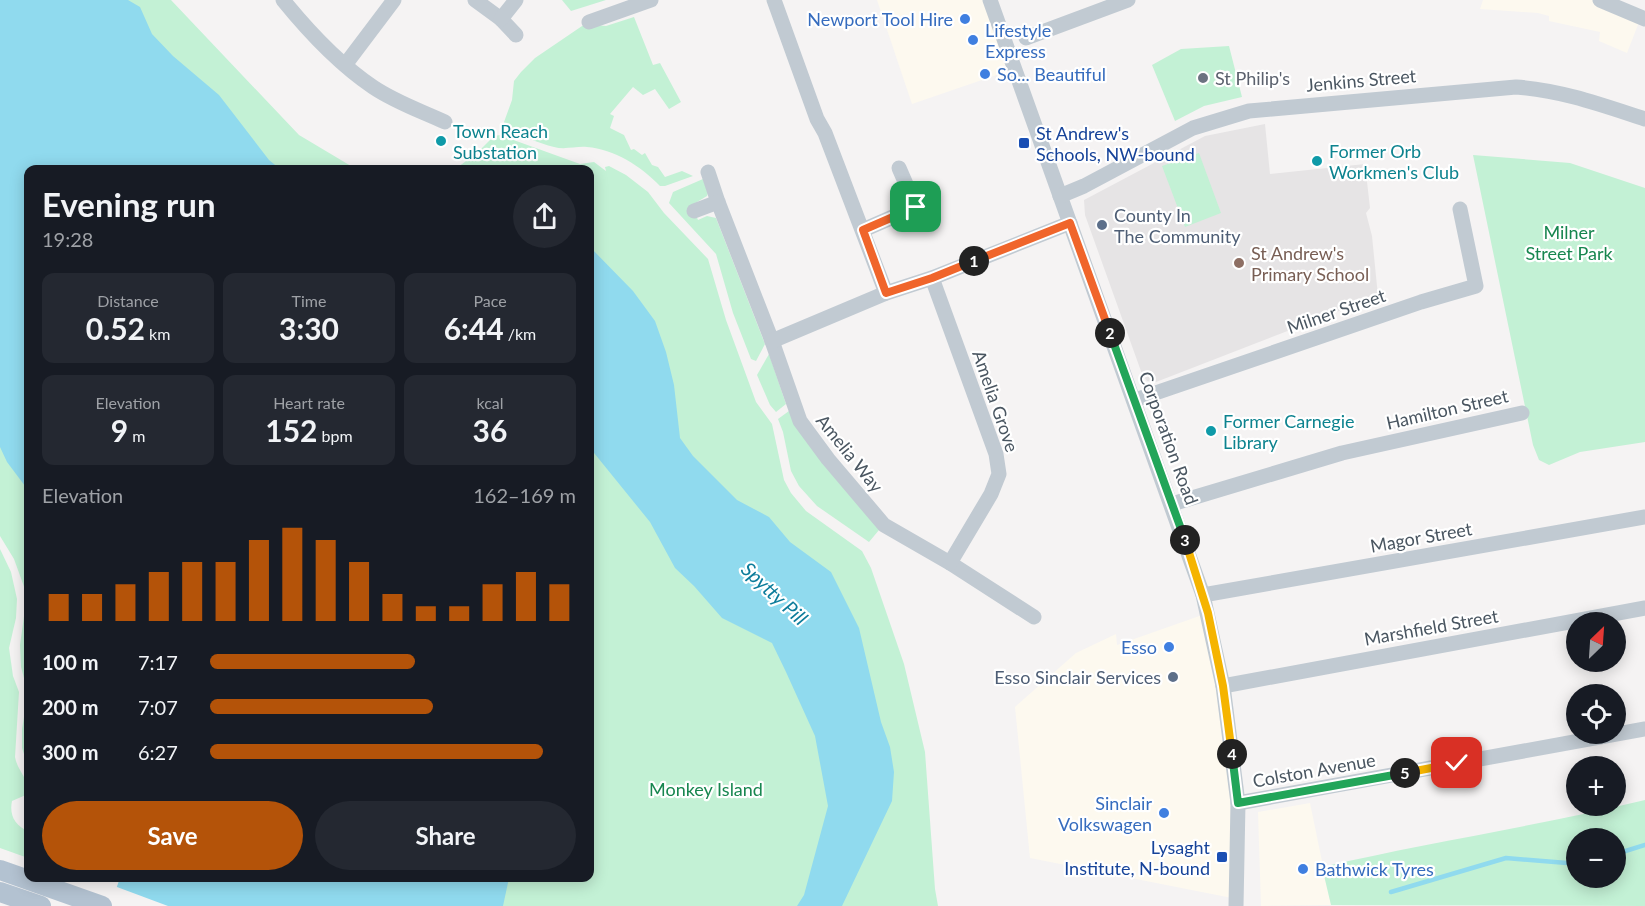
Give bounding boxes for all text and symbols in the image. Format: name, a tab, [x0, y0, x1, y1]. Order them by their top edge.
place label: Newport Tool Hire	[807, 8, 953, 30]
marker: Newport Tool Hire	[958, 12, 972, 26]
place label: Lifestyle Express	[985, 19, 1051, 62]
marker: Lifestyle Express	[966, 33, 980, 47]
place label: So... Beautiful	[997, 63, 1106, 85]
street label: Jenkins Street	[1305, 64, 1417, 96]
marker: So... Beautiful	[978, 67, 992, 81]
place label: St Philip's	[1215, 67, 1290, 89]
marker: St Philip's	[1196, 71, 1210, 85]
place label: Town Reach Substation	[453, 120, 548, 163]
place label: St Andrew's Schools, NW-bound	[1036, 122, 1195, 165]
marker: Town Reach Substation	[434, 134, 448, 148]
marker: St Andrew's Schools, NW-bound	[1017, 136, 1031, 150]
place label: Former Orb Workmen's Club	[1329, 140, 1459, 183]
marker: Former Orb Workmen's Club	[1310, 154, 1324, 168]
pin	[890, 181, 941, 232]
text: Evening run	[42, 184, 216, 224]
button: share	[513, 185, 576, 248]
icon: arrive	[899, 190, 932, 223]
place label: County In The Community	[1114, 204, 1241, 247]
marker: County In The Community	[1095, 218, 1109, 232]
park label: Milner Street Park	[1525, 221, 1613, 264]
text: 19:28	[42, 227, 93, 251]
place label: St Andrew's Primary School	[1251, 242, 1369, 285]
pin: 1	[959, 246, 989, 276]
text: 1	[969, 251, 979, 270]
marker: St Andrew's Primary School	[1232, 256, 1246, 270]
street label: Milner Street	[1284, 284, 1389, 338]
text: Distance	[97, 291, 159, 310]
text: Time	[292, 291, 326, 310]
text: Pace	[473, 291, 507, 310]
text: 0.52	[86, 310, 145, 346]
text: 3:30	[279, 310, 339, 346]
text: 6:44	[444, 310, 504, 346]
pin: 2	[1095, 318, 1125, 348]
text: 2	[1105, 323, 1115, 342]
text: km	[145, 324, 170, 343]
text: /km	[504, 324, 536, 343]
street label: Amelia Grove	[968, 347, 1024, 455]
street label: Corporation Road	[1135, 368, 1203, 508]
street label: Hamilton Street	[1384, 384, 1511, 434]
text: Elevation	[96, 393, 161, 412]
text: Heart rate	[273, 393, 345, 412]
text: kcal	[476, 393, 504, 412]
street label: Amelia Way	[812, 410, 889, 497]
place label: Former Carnegie Library	[1223, 410, 1355, 453]
text: 9	[111, 412, 128, 448]
text: 152	[265, 412, 318, 448]
text: 36	[473, 412, 507, 448]
marker: Former Carnegie Library	[1204, 424, 1218, 438]
text: m	[128, 426, 145, 445]
text: bpm	[318, 426, 353, 445]
text: Elevation	[42, 483, 123, 507]
text: 162–169 m	[473, 483, 576, 507]
street label: Magor Street	[1368, 517, 1474, 557]
pin: 3	[1170, 525, 1200, 555]
text: 3	[1180, 530, 1190, 549]
water label: Spytty Pill	[737, 556, 813, 630]
street label: Marshfield Street	[1362, 604, 1500, 650]
north arrow	[1566, 612, 1626, 672]
map controls	[1566, 612, 1626, 888]
place label: Esso	[1121, 636, 1157, 658]
marker: Esso	[1162, 640, 1176, 654]
text: 100 m	[42, 650, 98, 674]
text: 7:17	[138, 650, 178, 674]
place label: Esso Sinclair Services	[994, 666, 1161, 688]
marker: Esso Sinclair Services	[1166, 670, 1180, 684]
button: locate	[1566, 684, 1626, 744]
text: 200 m	[42, 695, 98, 719]
text: 7:07	[138, 695, 178, 719]
pin	[1431, 737, 1482, 788]
pin: 4	[1217, 739, 1247, 769]
text: 300 m	[42, 740, 98, 764]
text: 6:27	[138, 740, 178, 764]
text: 4	[1227, 744, 1237, 763]
icon: check	[1440, 746, 1473, 779]
street label: Colston Avenue	[1251, 748, 1377, 792]
button: +	[1566, 756, 1626, 816]
pin: 5	[1390, 758, 1420, 788]
text: 5	[1400, 763, 1410, 782]
park label: Monkey Island	[649, 778, 763, 800]
place label: Sinclair Volkswagen	[1058, 792, 1152, 835]
button: Save	[42, 801, 303, 870]
button: Share	[315, 801, 576, 870]
marker: Sinclair Volkswagen	[1157, 806, 1171, 820]
button: −	[1566, 828, 1626, 888]
place label: Lysaght Institute, N-bound	[1064, 836, 1211, 879]
marker: Lysaght Institute, N-bound	[1215, 850, 1229, 864]
place label: Bathwick Tyres	[1315, 858, 1434, 880]
marker: Bathwick Tyres	[1296, 862, 1310, 876]

